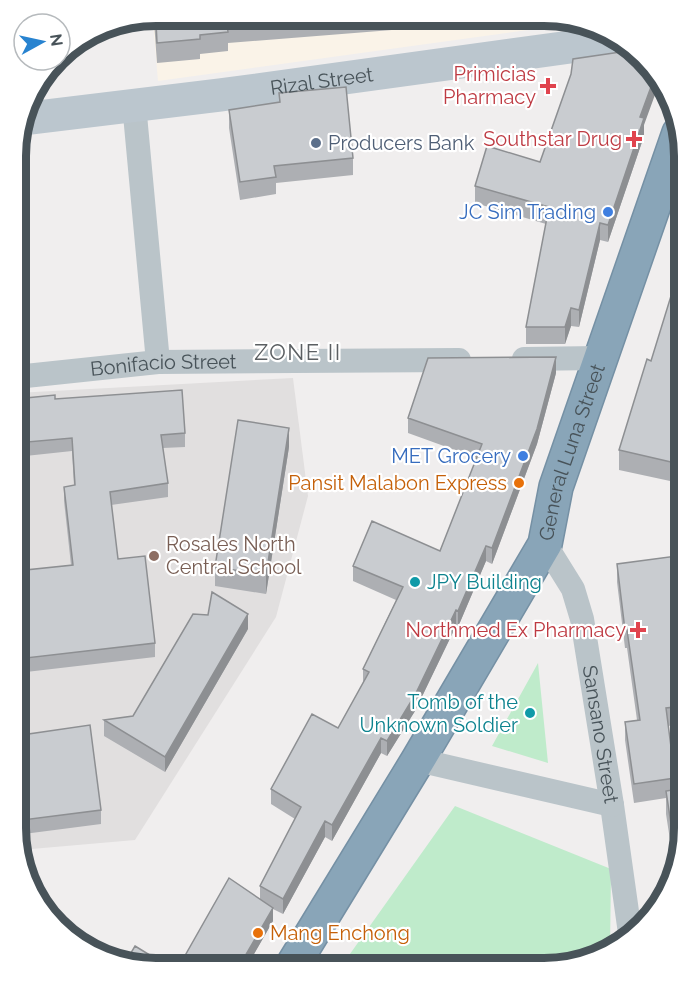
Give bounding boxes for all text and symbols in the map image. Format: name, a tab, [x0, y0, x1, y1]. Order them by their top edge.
north arrow	[12, 12, 72, 72]
text: N	[46, 33, 67, 47]
street label: Rizal Street	[269, 62, 375, 100]
place label: Primicias Pharmacy	[443, 62, 536, 109]
marker: Primicias Pharmacy	[541, 79, 555, 93]
place label: Southstar Drug	[483, 127, 622, 151]
place label: Producers Bank	[328, 131, 475, 155]
marker: Southstar Drug	[627, 132, 641, 146]
marker: Producers Bank	[309, 136, 323, 150]
place label: JC Sim Trading	[459, 200, 596, 224]
marker: JC Sim Trading	[601, 205, 615, 219]
district label: ZONE II	[254, 339, 342, 365]
street label: Bonifacio Street	[89, 349, 237, 381]
street label: General Luna Street	[534, 360, 610, 543]
place label: MET Grocery	[391, 444, 511, 468]
marker: MET Grocery	[516, 449, 530, 463]
place label: Pansit Malabon Express	[288, 471, 507, 495]
marker: Pansit Malabon Express	[512, 476, 526, 490]
place label: Rosales North Central School	[166, 532, 302, 579]
marker: Rosales North Central School	[147, 549, 161, 563]
place label: JPY Building	[427, 570, 542, 594]
marker: JPY Building	[408, 575, 422, 589]
place label: Northmed Ex Pharmacy	[405, 618, 626, 642]
marker: Northmed Ex Pharmacy	[631, 623, 645, 637]
street label: Sansano Street	[578, 663, 624, 805]
place label: Tomb of the Unknown Soldier	[359, 690, 518, 737]
marker: Tomb of the Unknown Soldier	[523, 706, 537, 720]
place label: Mang Enchong	[270, 921, 410, 945]
marker: Mang Enchong	[251, 926, 265, 940]

